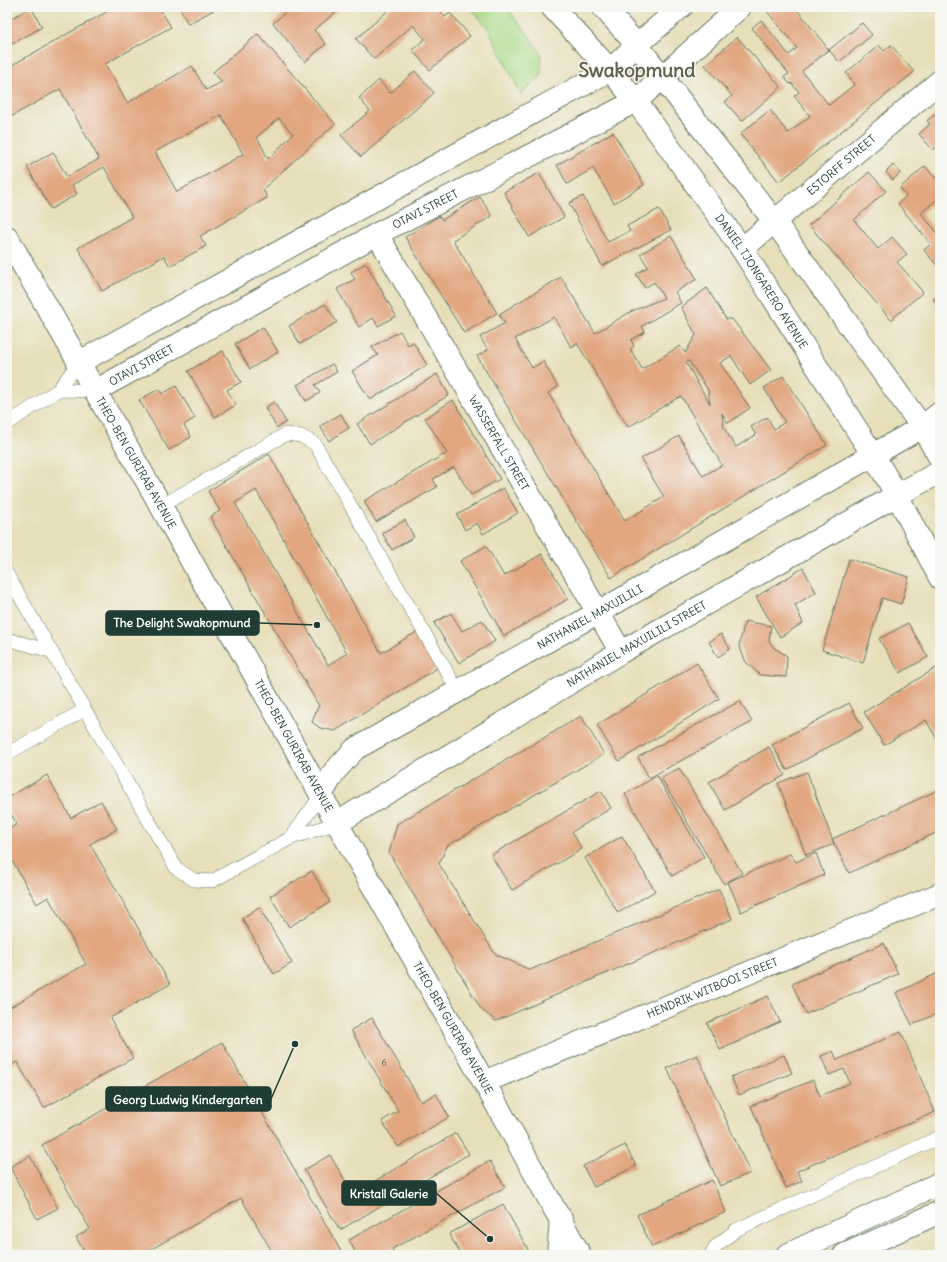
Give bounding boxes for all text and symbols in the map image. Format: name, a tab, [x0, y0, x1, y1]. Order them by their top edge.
district label: Swakopmund	[578, 58, 696, 82]
street label: ESTORFF STREET	[804, 132, 879, 198]
street label: OTAVI STREET	[390, 186, 461, 232]
street label: DANIEL TJONGARERO AVENUE	[712, 211, 811, 351]
street label: OTAVI STREET	[106, 341, 176, 389]
street label: WASSERFALL STREET	[466, 393, 532, 493]
street label: THEO-BEN GURIRAB AVENUE	[93, 394, 179, 531]
street label: NATHANIEL MAXUILILI	[535, 581, 645, 652]
street label: NATHANIEL MAXUILILI STREET	[564, 598, 709, 690]
callout: The Delight Swakopmund	[106, 611, 259, 635]
text: The Delight Swakopmund	[113, 615, 251, 631]
street label: THEO-BEN GURIRAB AVENUE	[251, 677, 336, 815]
street label: HENDRIK WITBOOI STREET	[645, 954, 780, 1021]
street label: THEO-BEN GURIRAB AVENUE	[410, 959, 496, 1096]
house number: 6	[381, 1057, 387, 1068]
callout: Georg Ludwig Kindergarten	[106, 1087, 271, 1111]
text: Georg Ludwig Kindergarten	[113, 1092, 263, 1108]
callout: Kristall Galerie	[342, 1181, 436, 1205]
text: Kristall Galerie	[350, 1186, 429, 1201]

